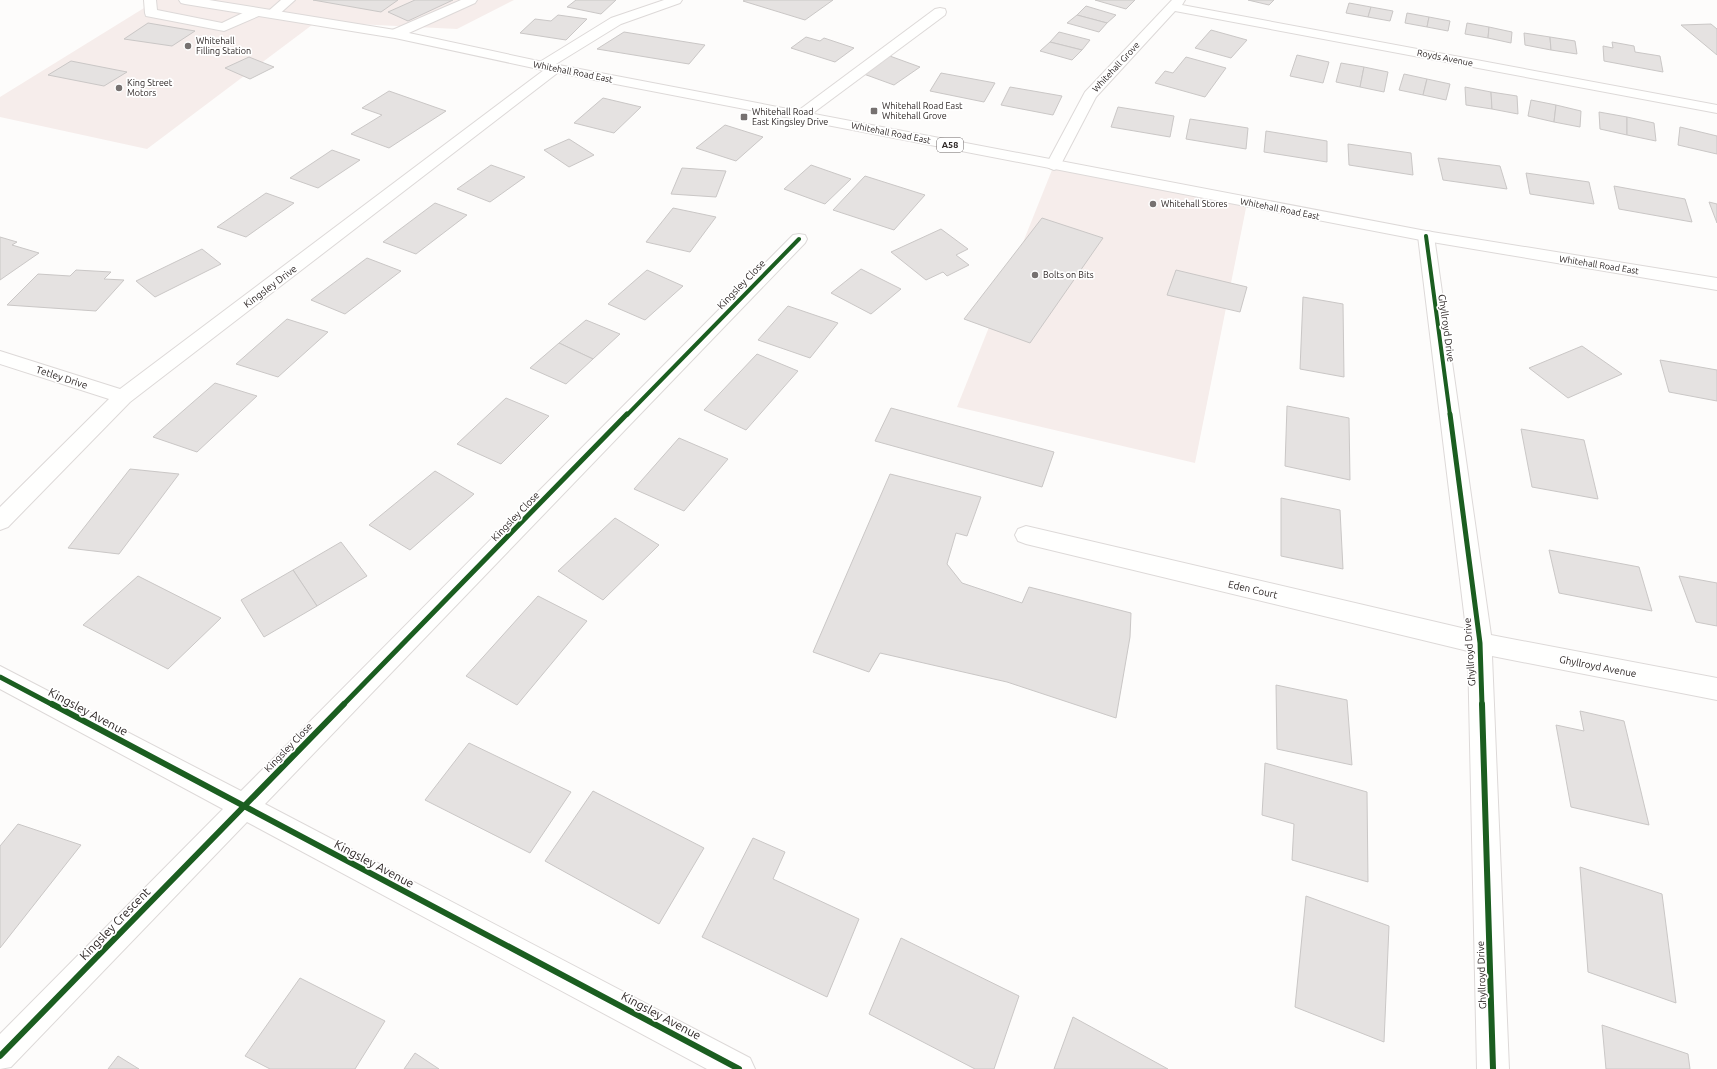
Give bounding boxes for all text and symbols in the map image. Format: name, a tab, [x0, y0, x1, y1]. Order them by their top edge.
place label: Whitehall Filling Station	[196, 36, 251, 56]
street label: Whitehall Grove	[1090, 40, 1142, 94]
marker: Whitehall Filling Station	[183, 41, 193, 51]
street label: Royds Avenue	[1416, 48, 1474, 68]
street label: Whitehall Road East	[532, 59, 614, 85]
place label: King Street Motors	[127, 78, 173, 98]
marker: King Street Motors	[114, 83, 124, 93]
place label: Whitehall Road East Whitehall Grove	[882, 101, 963, 121]
marker: Whitehall Road East Whitehall Grove	[869, 106, 879, 116]
place label: Whitehall Road East Kingsley Drive	[752, 107, 828, 127]
marker: Whitehall Road East Kingsley Drive	[739, 112, 749, 122]
street label: Whitehall Road East	[850, 120, 932, 146]
road number: A58	[937, 138, 963, 152]
street label: Whitehall Road East	[1239, 196, 1321, 222]
marker: Whitehall Stores	[1148, 199, 1158, 209]
place label: Whitehall Stores	[1161, 199, 1228, 209]
street label: Whitehall Road East	[1558, 254, 1640, 276]
street label: Kingsley Close	[715, 257, 768, 311]
street label: Kingsley Drive	[242, 263, 299, 310]
marker: Bolts on Bits	[1030, 270, 1040, 280]
place label: Bolts on Bits	[1043, 270, 1094, 280]
street label: Ghyllroyd Drive	[1436, 293, 1457, 363]
street label: Tetley Drive	[35, 364, 89, 391]
street label: Kingsley Close	[489, 489, 542, 543]
street label: Eden Court	[1227, 578, 1279, 601]
street label: Ghyllroyd Drive	[1462, 617, 1477, 687]
street label: Ghyllroyd Avenue	[1558, 654, 1638, 679]
street label: Kingsley Avenue	[46, 685, 130, 738]
street label: Kingsley Close	[262, 720, 315, 774]
street label: Kingsley Avenue	[332, 837, 416, 890]
street label: Kingsley Crescent	[77, 885, 153, 962]
street label: Ghyllroyd Drive	[1475, 941, 1488, 1009]
street label: Kingsley Avenue	[619, 989, 703, 1042]

